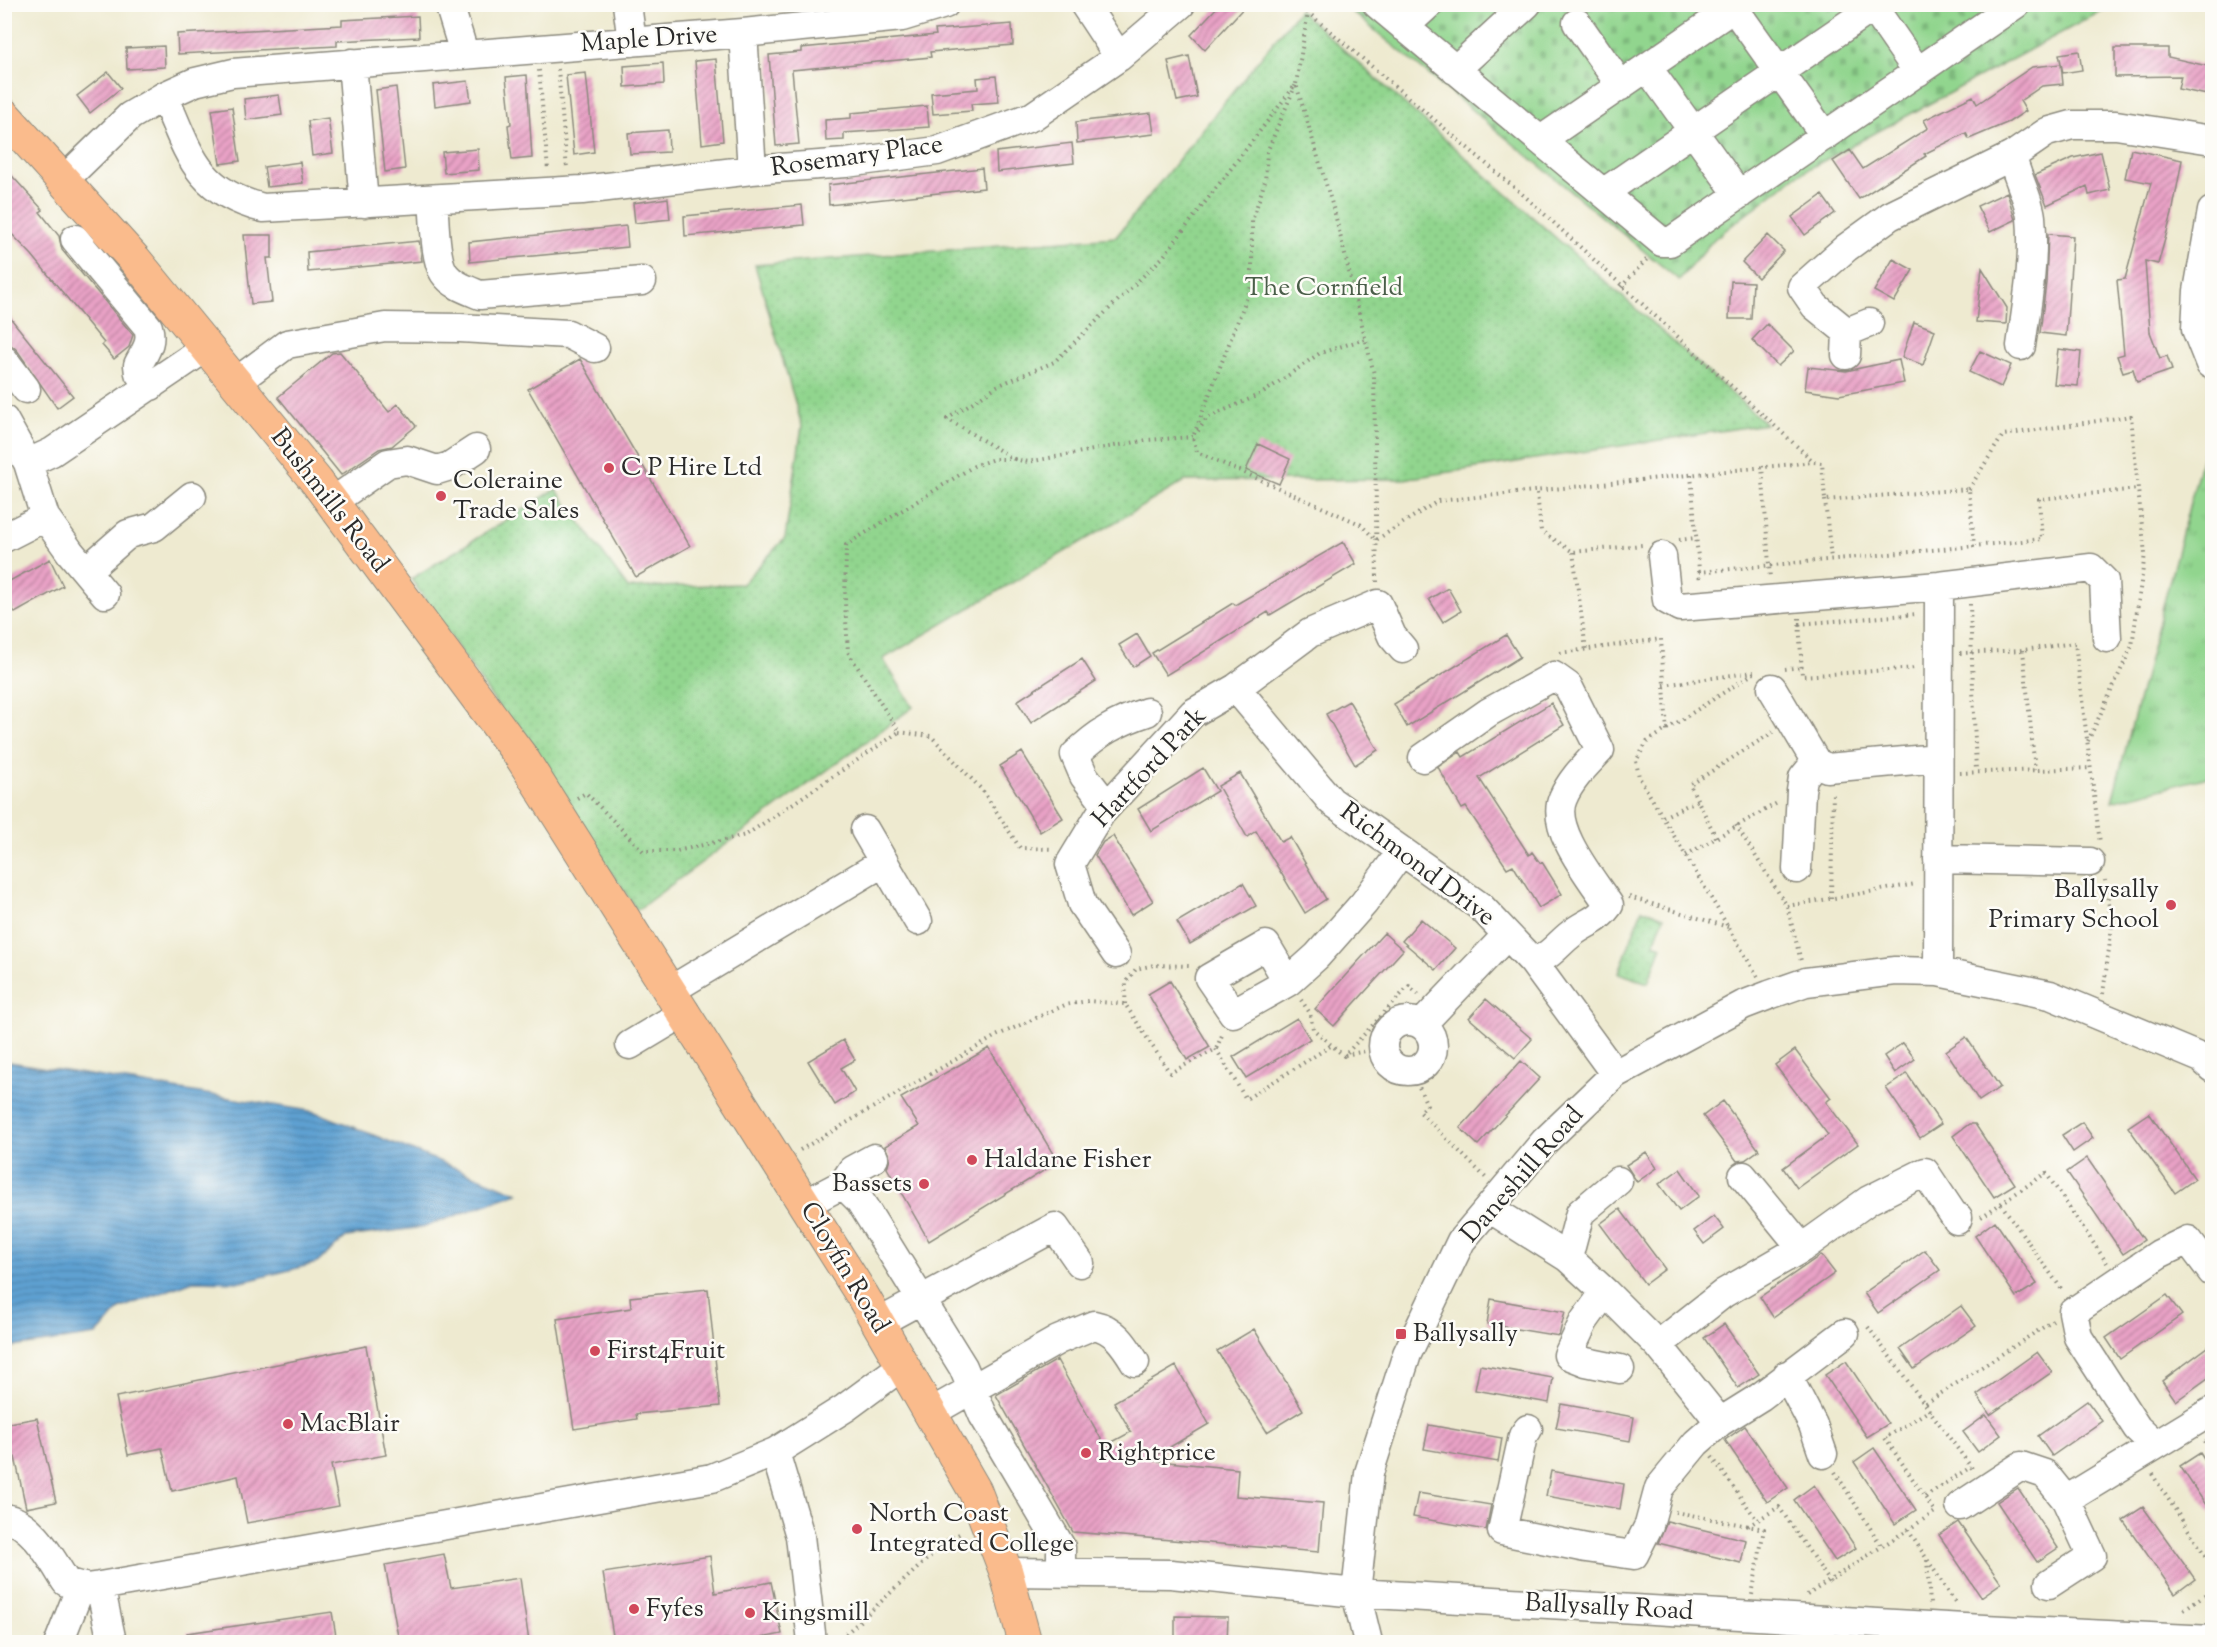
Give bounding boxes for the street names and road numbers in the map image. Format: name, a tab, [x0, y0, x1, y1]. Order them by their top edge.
street label: Maple Drive	[579, 17, 719, 63]
street label: Rosemary Place	[769, 127, 945, 187]
street label: Bushmills Road	[261, 421, 397, 581]
street label: Hartford Park	[1084, 699, 1216, 837]
street label: Richmond Drive	[1332, 794, 1502, 936]
street label: Daneshill Road	[1453, 1098, 1593, 1252]
street label: Cloyfin Road	[790, 1195, 898, 1341]
street label: Ballysally Road	[1524, 1585, 1695, 1631]

